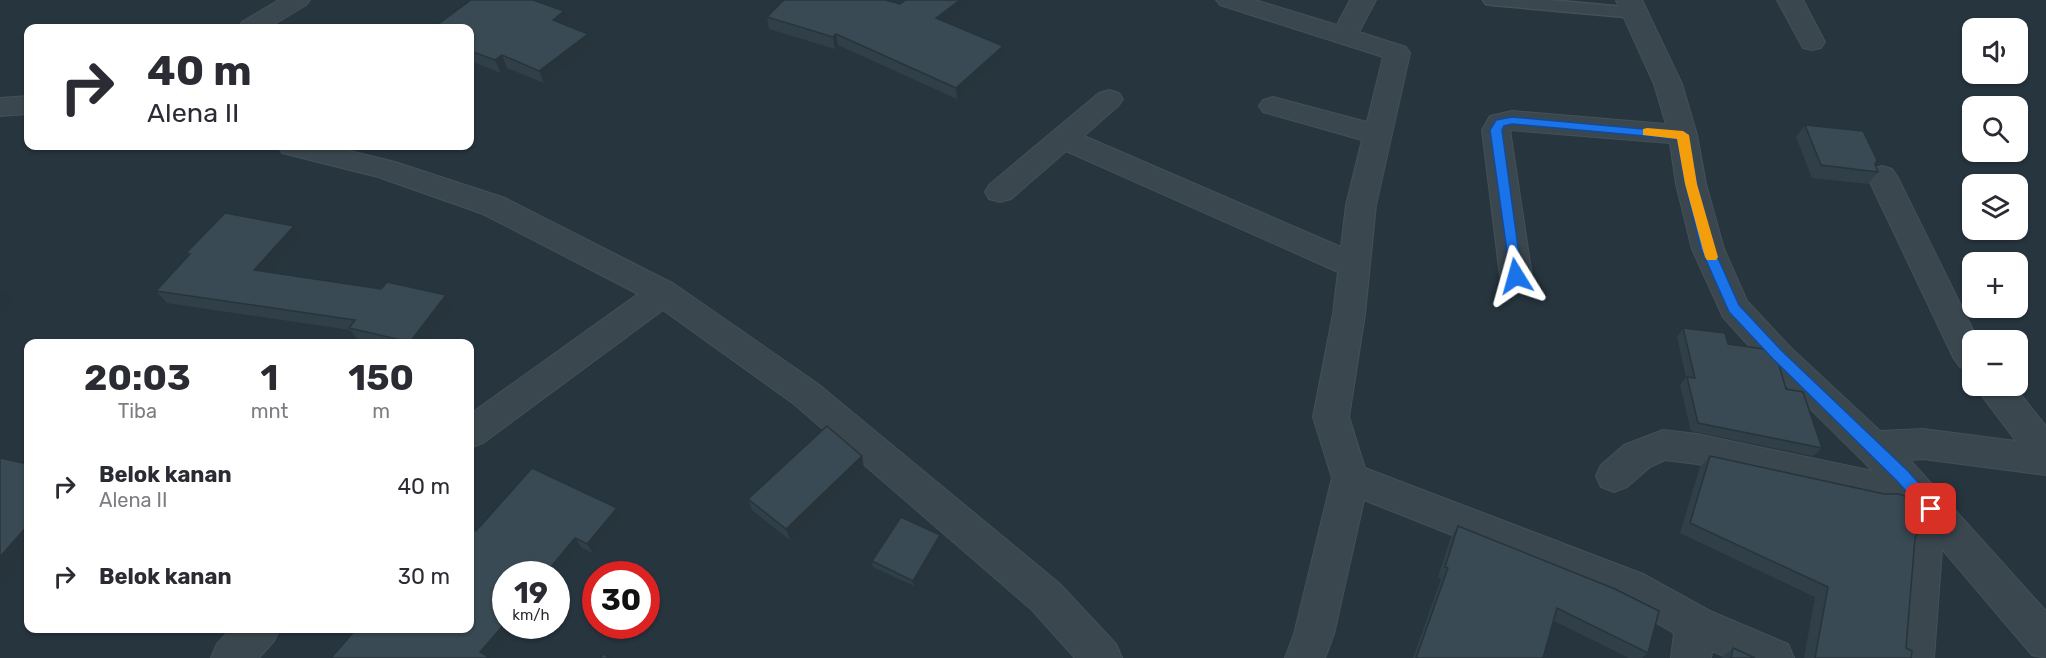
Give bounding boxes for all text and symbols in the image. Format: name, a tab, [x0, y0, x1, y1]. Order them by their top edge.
map controls	[1962, 18, 2028, 396]
button: sound	[1962, 18, 2028, 84]
text: 40 m	[147, 46, 252, 96]
icon: right	[48, 48, 126, 126]
button: search	[1962, 96, 2028, 162]
text: Alena II	[147, 97, 239, 129]
button: layers	[1962, 174, 2028, 240]
position arrow	[1484, 244, 1548, 308]
button: +	[1962, 252, 2028, 318]
button: −	[1962, 330, 2028, 396]
text: 20:03	[84, 356, 191, 399]
text: 1	[261, 356, 278, 399]
text: 150	[348, 356, 414, 399]
text: Tiba	[118, 399, 157, 423]
text: mnt	[251, 399, 288, 423]
text: m	[372, 399, 390, 423]
text: Belok kanan	[99, 461, 232, 488]
icon: right	[48, 470, 81, 503]
text: 40 m	[397, 473, 450, 500]
pin	[1905, 483, 1956, 534]
text: Alena II	[99, 488, 167, 512]
icon: arrive	[1914, 492, 1947, 525]
icon: right	[48, 560, 81, 593]
speed limit sign: 30	[582, 561, 660, 639]
text: Belok kanan	[99, 563, 232, 590]
text: 30 m	[398, 563, 450, 590]
text: 19	[514, 575, 548, 611]
text: km/h	[512, 606, 550, 624]

